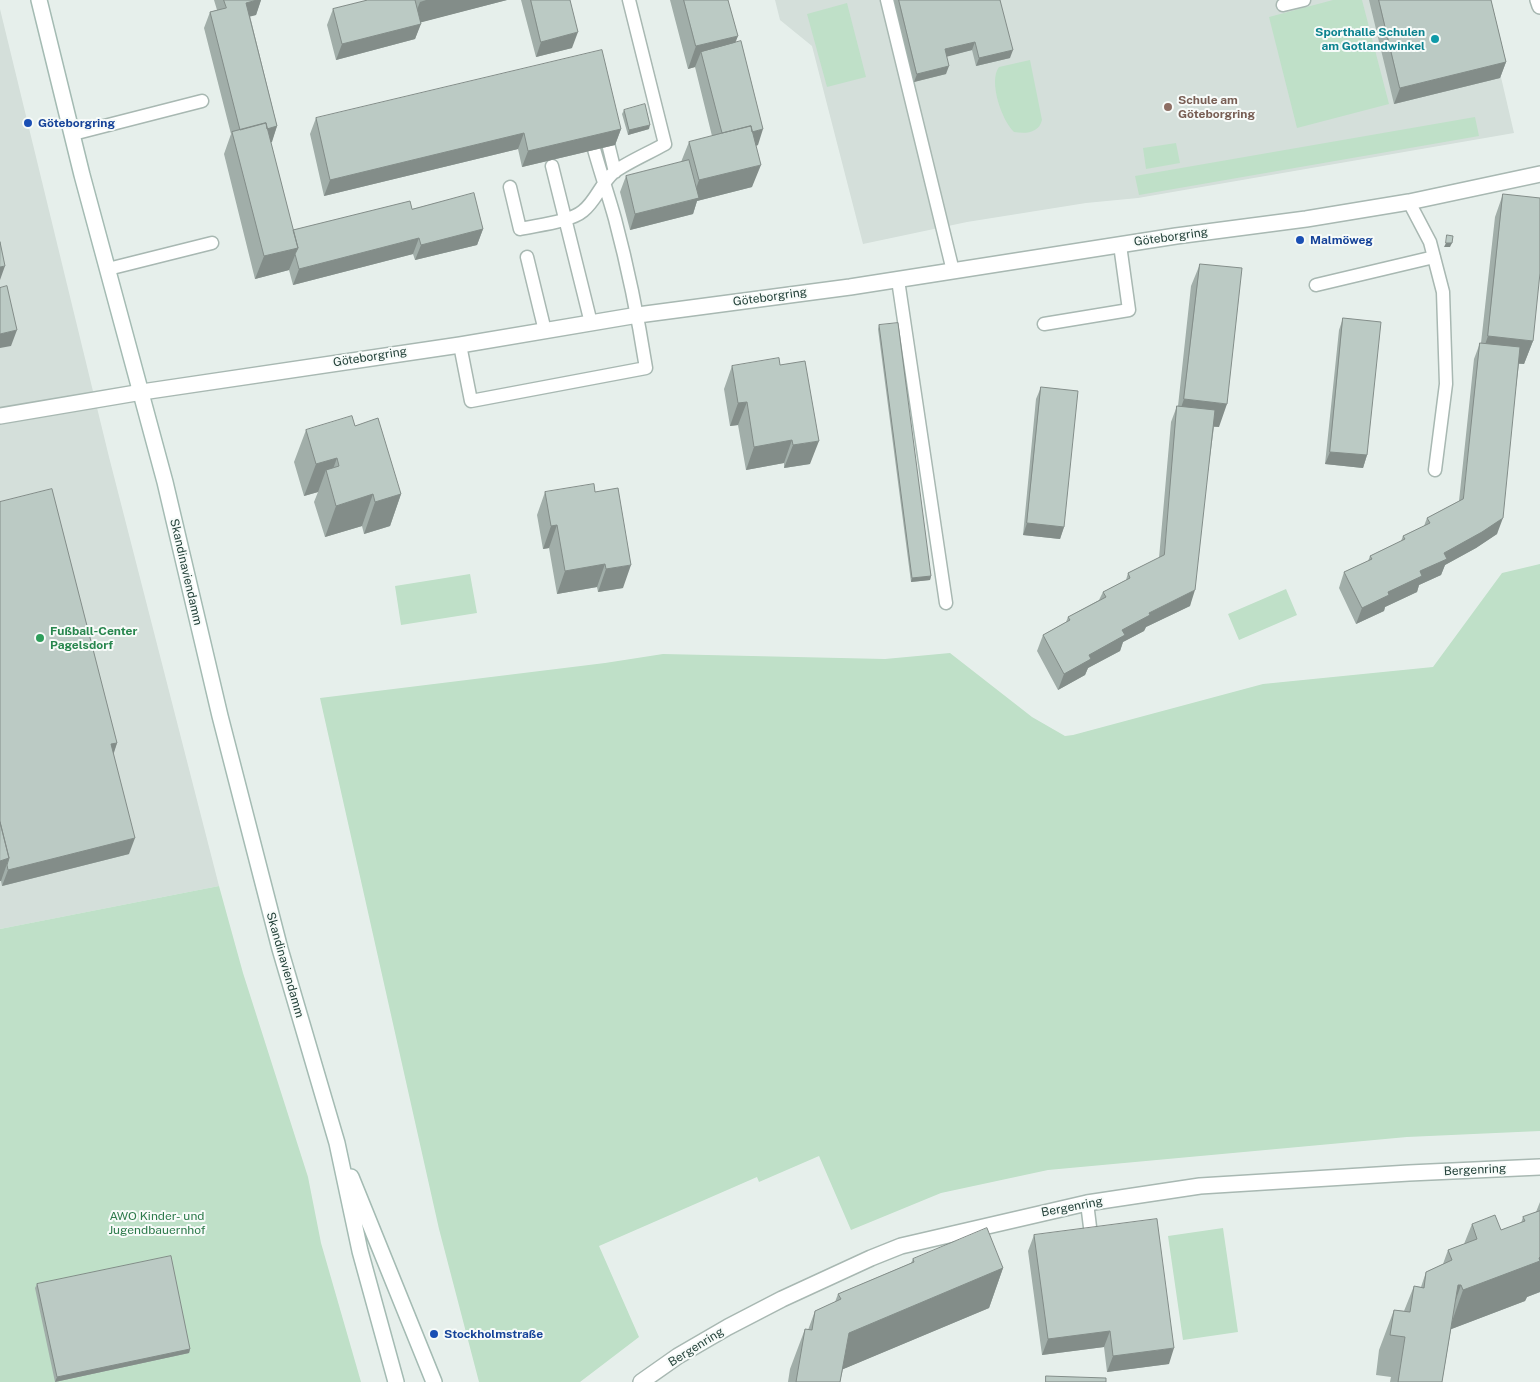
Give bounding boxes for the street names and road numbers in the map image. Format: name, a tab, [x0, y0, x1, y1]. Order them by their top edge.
street label: Göteborgring	[1133, 225, 1209, 249]
street label: Göteborgring	[732, 285, 808, 309]
street label: Göteborgring	[332, 344, 408, 370]
street label: Skandinaviendamm	[167, 517, 205, 627]
street label: Skandinaviendamm	[263, 911, 307, 1019]
street label: Bergenring	[1443, 1161, 1507, 1179]
street label: Bergenring	[1040, 1194, 1104, 1220]
street label: Bergenring	[666, 1324, 726, 1370]

